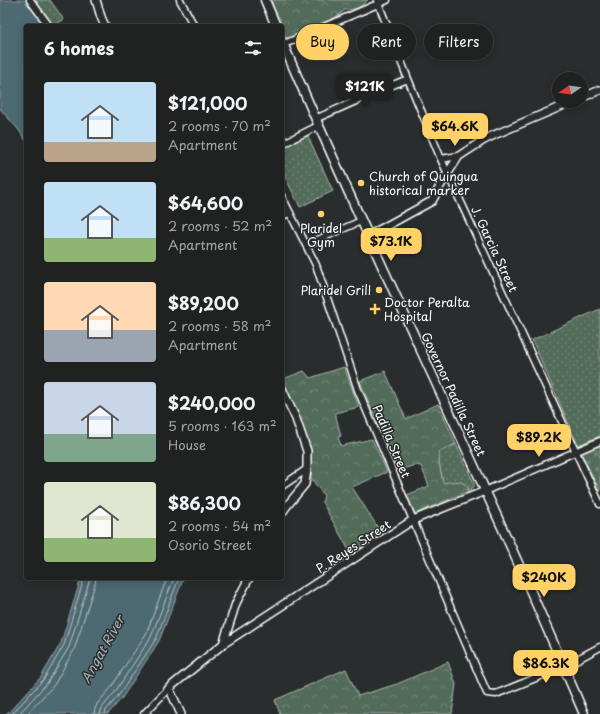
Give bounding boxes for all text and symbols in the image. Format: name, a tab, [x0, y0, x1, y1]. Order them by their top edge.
chip: Buy	[296, 24, 349, 60]
chip: Rent	[357, 24, 416, 60]
chip: Filters	[424, 24, 493, 60]
text: 6 homes	[44, 35, 114, 61]
icon: filters	[242, 37, 264, 59]
north arrow	[552, 72, 588, 108]
map controls	[552, 72, 588, 108]
pin: $121K	[337, 73, 393, 107]
text: $121K	[345, 76, 385, 95]
text: $121,000	[168, 90, 247, 116]
icon: home	[76, 98, 124, 146]
pin: $64.6K	[422, 113, 488, 147]
text: 2 rooms · 70 m²	[168, 116, 271, 135]
text: $64.6K	[431, 116, 479, 135]
text: Apartment	[168, 135, 237, 154]
place label: Church of Quingua historical marker	[369, 167, 478, 199]
marker: Church of Quingua historical marker	[356, 178, 366, 188]
text: $64,600	[168, 190, 243, 216]
icon: home	[76, 198, 124, 246]
street label: J. Garcia Street	[467, 203, 523, 295]
marker: Plaridel Gym	[316, 209, 326, 219]
text: 2 rooms · 52 m²	[168, 216, 272, 235]
place label: Plaridel Gym	[300, 219, 342, 251]
pin: $73.1K	[358, 228, 424, 262]
text: $73.1K	[370, 231, 412, 250]
text: Apartment	[168, 235, 237, 254]
place label: Plaridel Grill	[301, 281, 371, 299]
marker: Plaridel Grill	[374, 285, 384, 295]
text: $89,200	[168, 290, 239, 316]
place label: Doctor Peralta Hospital	[384, 293, 470, 325]
icon: home	[76, 298, 124, 346]
marker: Doctor Peralta Hospital	[369, 303, 381, 315]
text: 2 rooms · 58 m²	[168, 316, 271, 335]
street label: Governor Padilla Street	[417, 329, 491, 459]
text: Apartment	[168, 335, 237, 354]
text: $240,000	[168, 390, 255, 416]
icon: home	[76, 398, 124, 446]
street label: Padilla Street	[369, 402, 415, 480]
text: 5 rooms · 163 m²	[168, 416, 277, 435]
pin: $89.2K	[506, 424, 572, 458]
text: $89.2K	[516, 427, 562, 446]
text: House	[168, 435, 206, 454]
text: $86,300	[168, 490, 241, 516]
icon: home	[76, 498, 124, 546]
street label: P. Reyes Street	[312, 515, 394, 577]
text: 2 rooms · 54 m²	[168, 516, 271, 535]
text: Osorio Street	[168, 535, 252, 554]
pin: $240K	[516, 564, 572, 598]
text: $240K	[521, 567, 567, 586]
water label: Angat River	[76, 610, 129, 686]
pin: $86.3K	[513, 650, 579, 684]
text: $86.3K	[522, 653, 570, 672]

